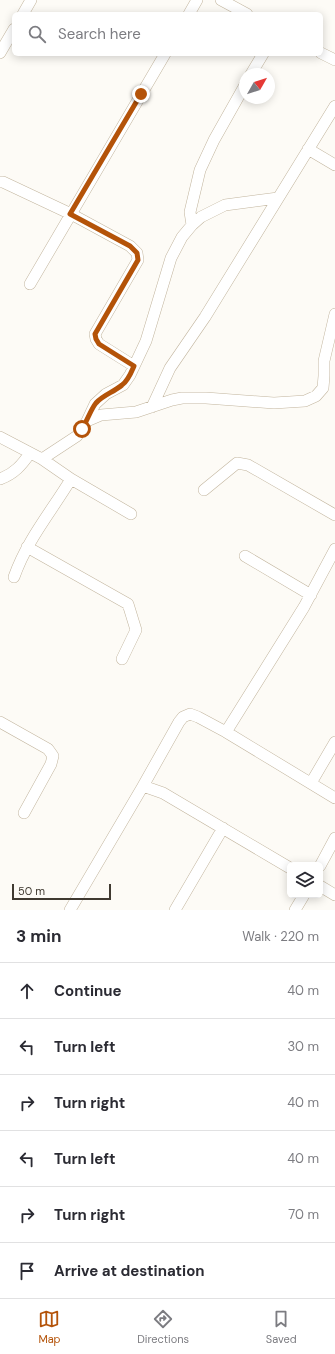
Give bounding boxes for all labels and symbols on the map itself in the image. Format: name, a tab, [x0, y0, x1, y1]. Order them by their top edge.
north arrow	[239, 68, 275, 104]
route end	[132, 85, 150, 103]
route start	[73, 420, 91, 438]
scale bar	[12, 882, 111, 901]

